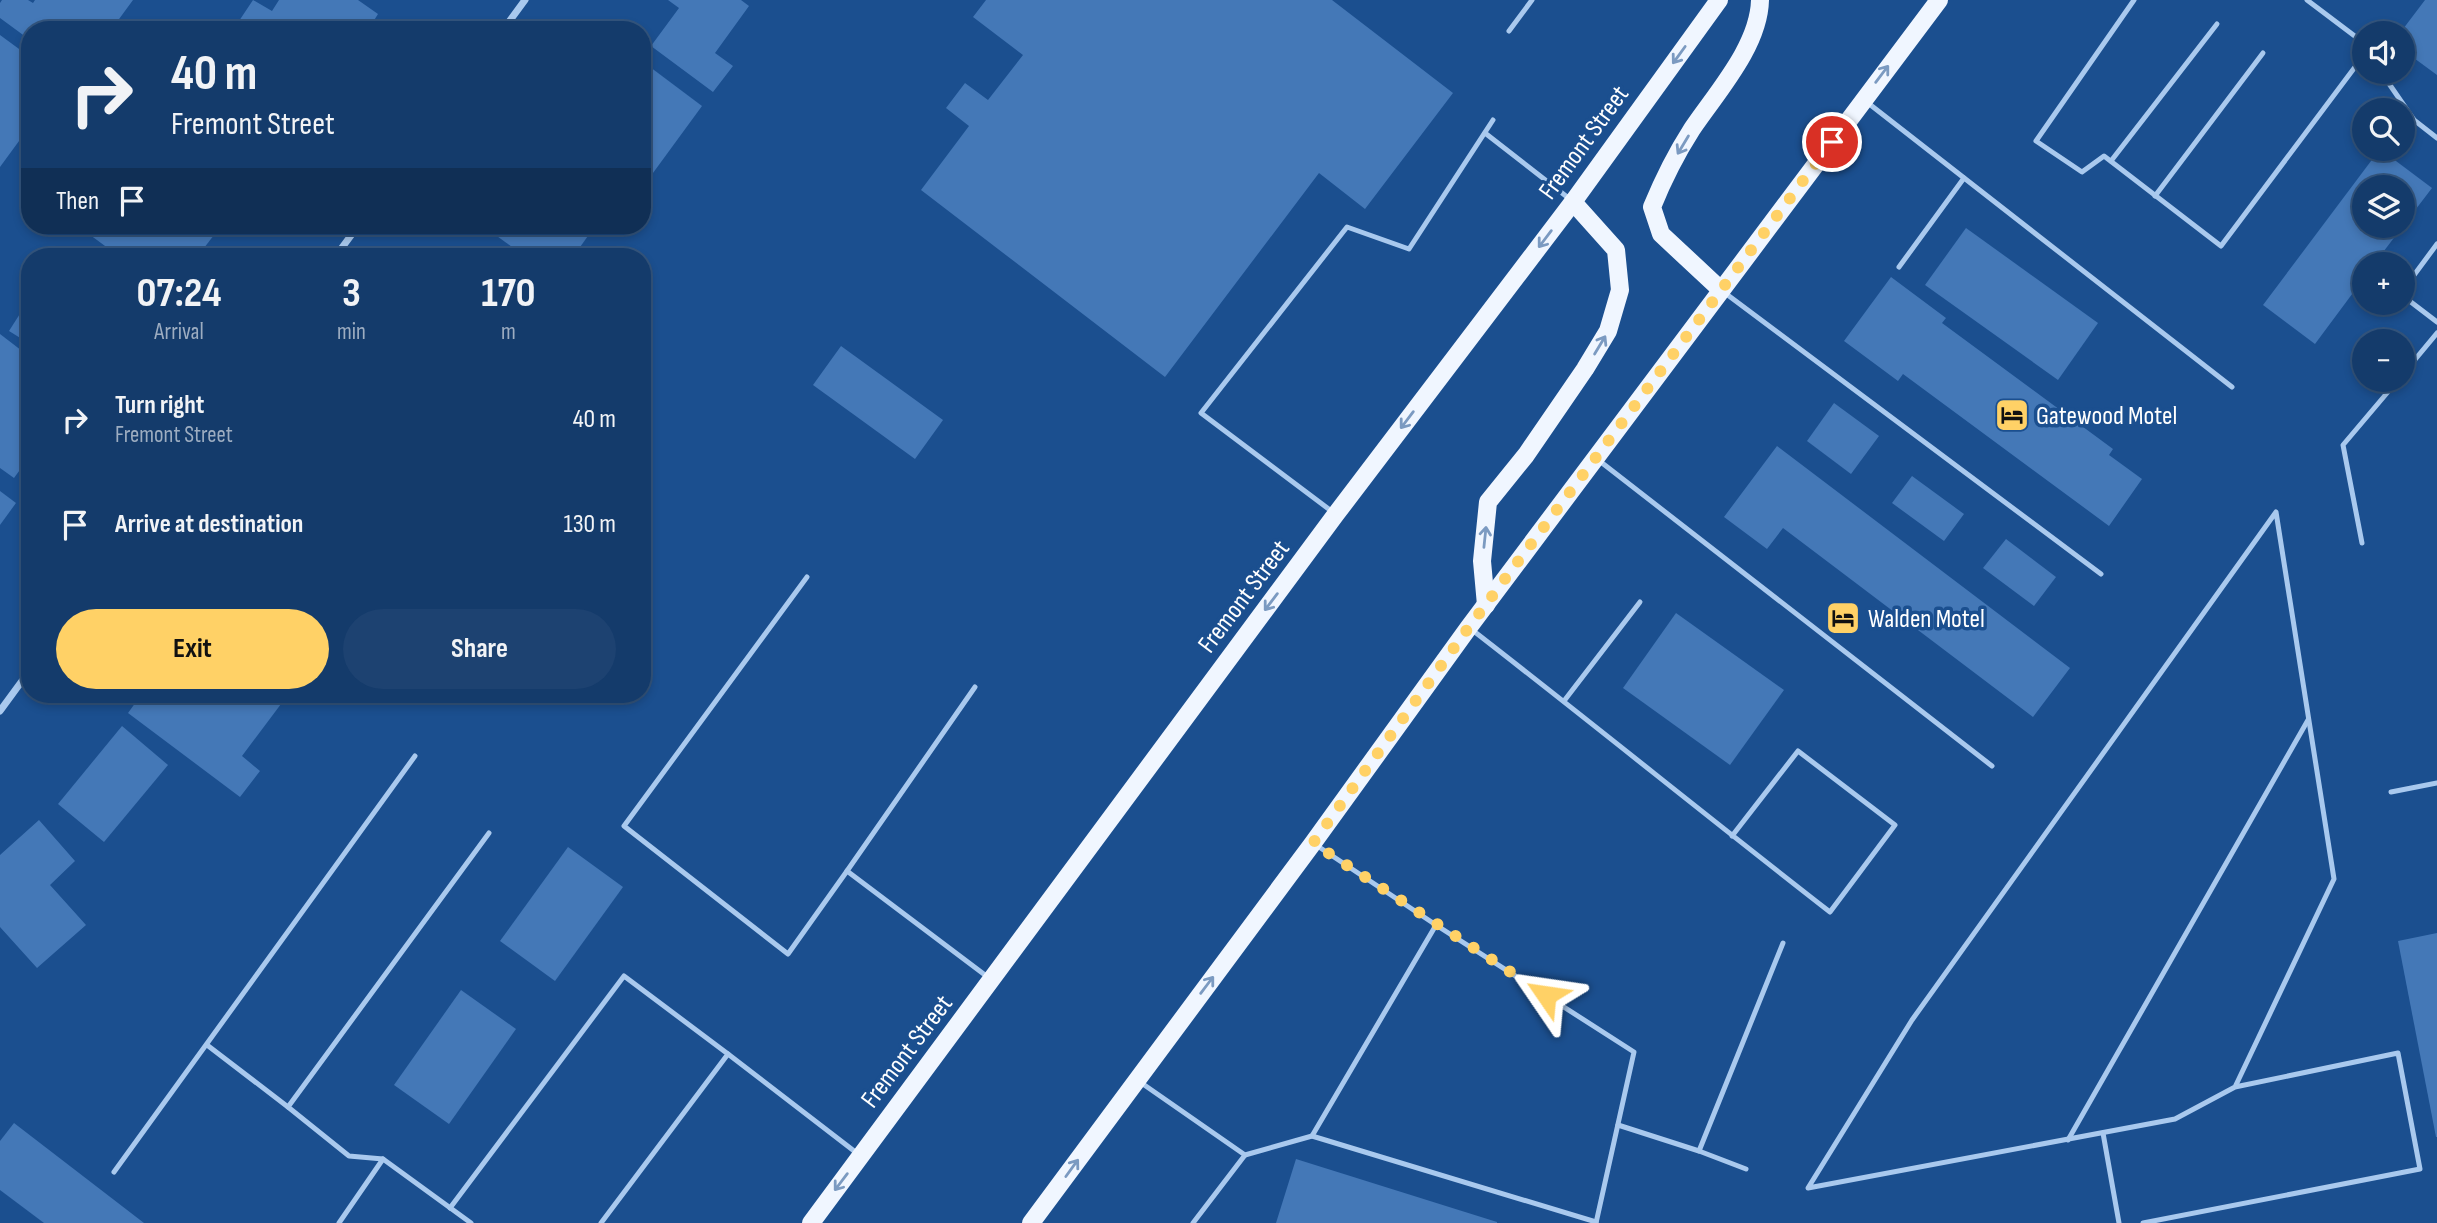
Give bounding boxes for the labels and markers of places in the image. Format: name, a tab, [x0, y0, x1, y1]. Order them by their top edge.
pin	[1802, 112, 1862, 172]
hotel icon: Gatewood Motel	[1993, 396, 2031, 434]
place label: Gatewood Motel	[2036, 401, 2177, 432]
hotel icon: Walden Motel	[1824, 599, 1862, 637]
place label: Walden Motel	[1868, 604, 1985, 635]

